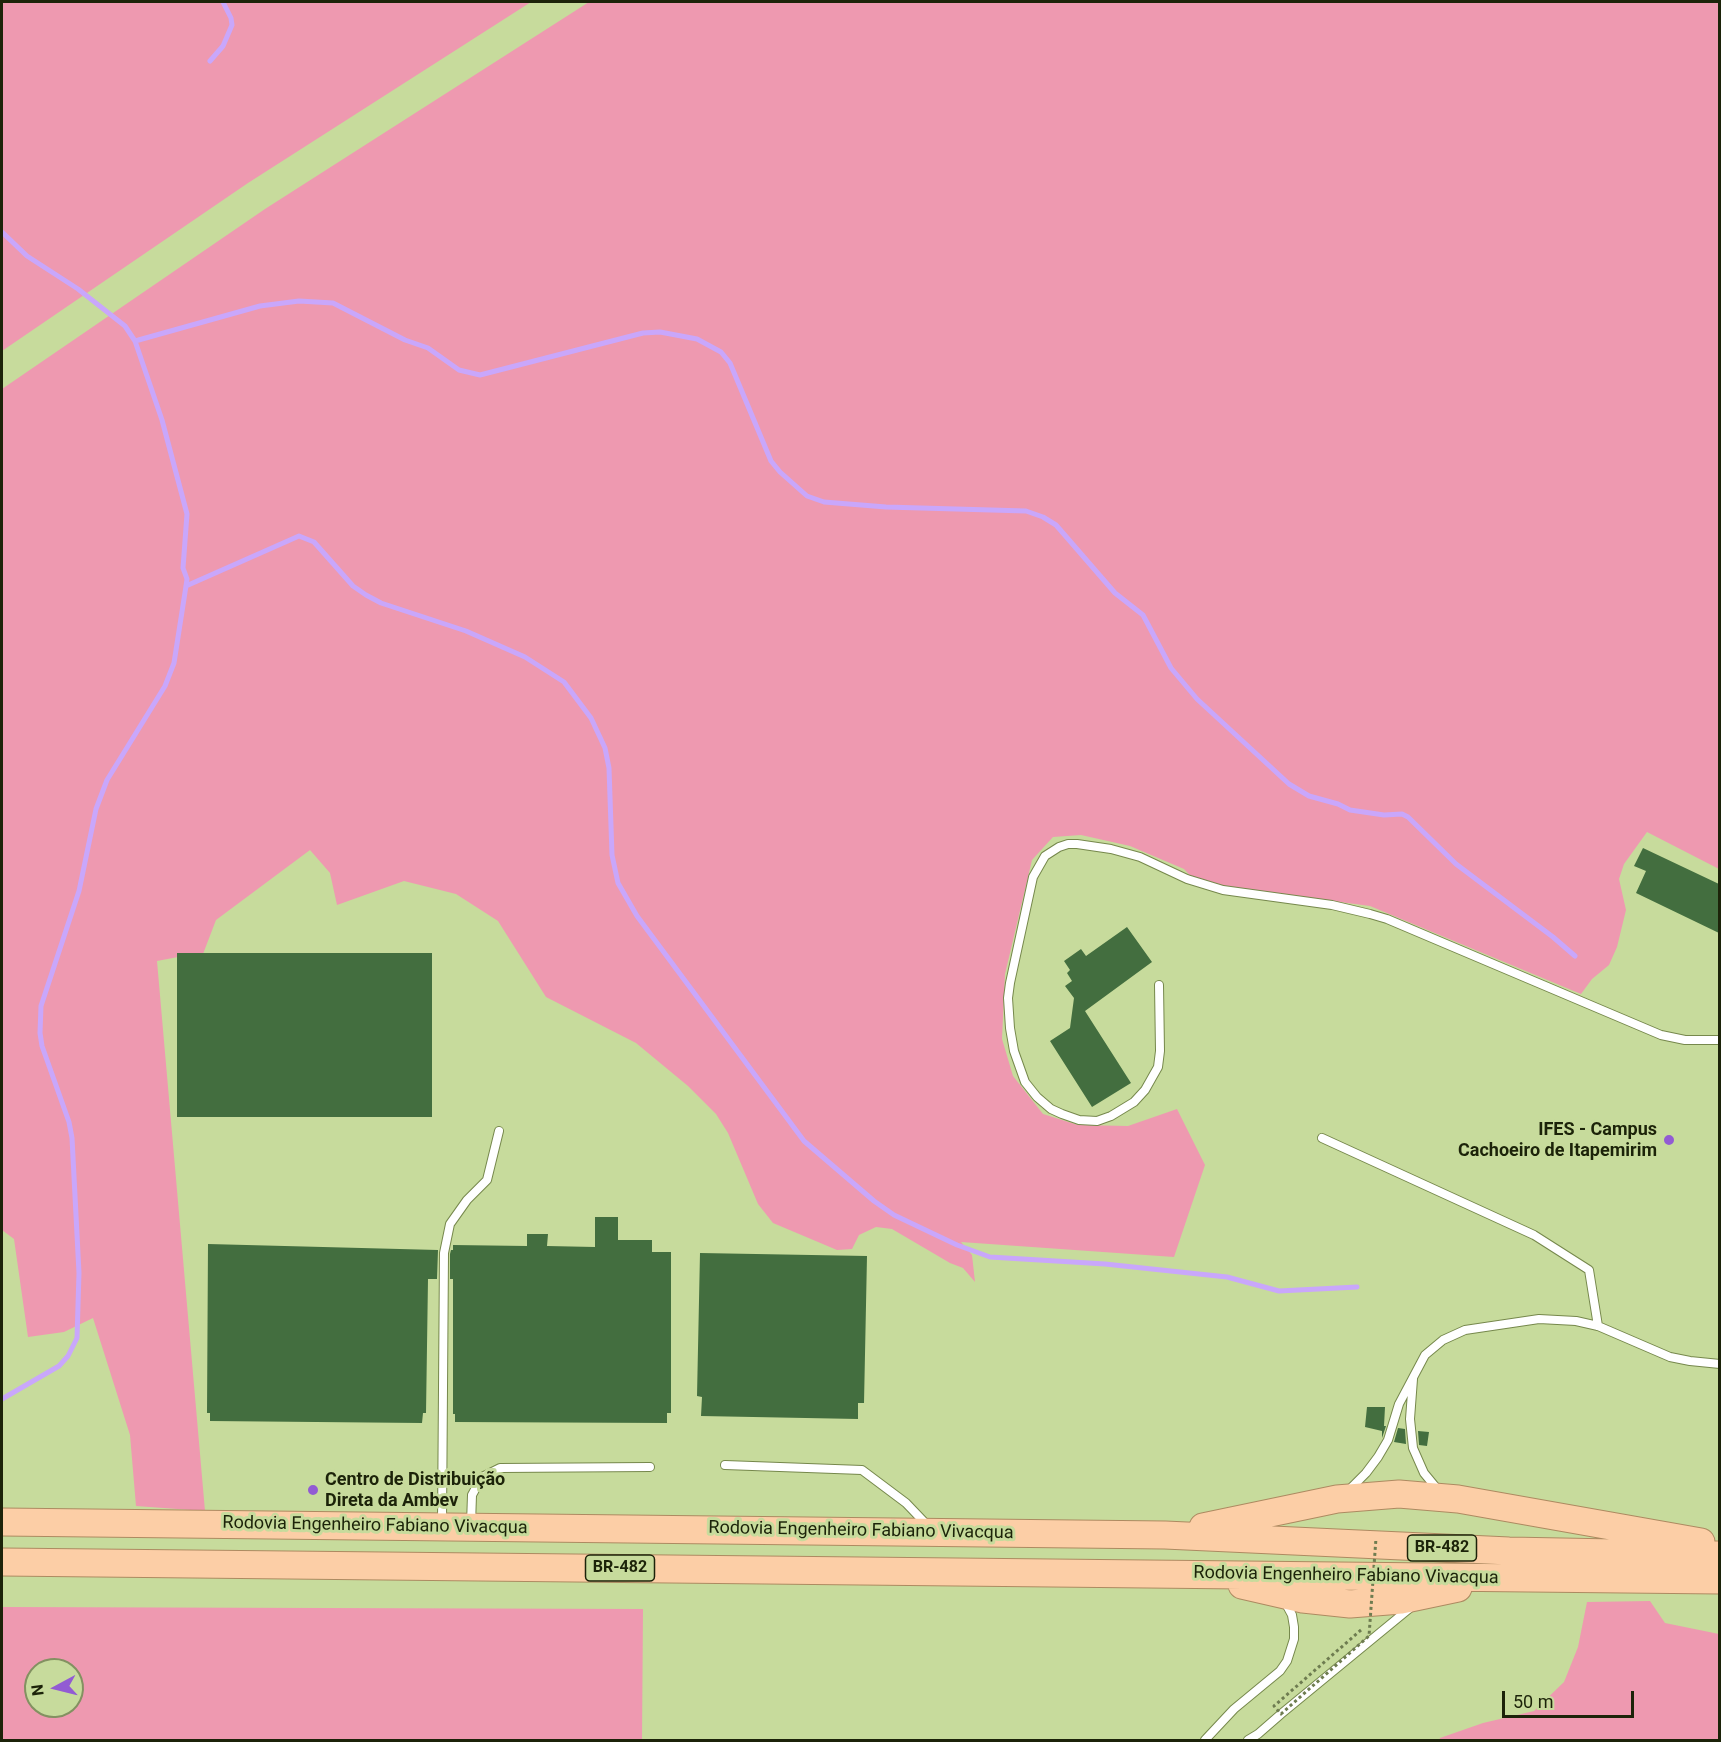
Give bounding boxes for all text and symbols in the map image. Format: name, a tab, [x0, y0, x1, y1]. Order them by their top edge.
place label: IFES - Campus Cachoeiro de Itapemirim	[1458, 1119, 1657, 1162]
marker: IFES - Campus Cachoeiro de Itapemirim	[1662, 1133, 1676, 1147]
place label: Centro de Distribuição Direta da Ambev	[325, 1469, 505, 1512]
marker: Centro de Distribuição Direta da Ambev	[306, 1483, 320, 1497]
street label: Rodovia Engenheiro Fabiano Vivacqua	[222, 1513, 528, 1539]
street label: Rodovia Engenheiro Fabiano Vivacqua	[708, 1518, 1014, 1544]
road number: BR-482	[1408, 1535, 1476, 1561]
road number: BR-482	[586, 1555, 654, 1581]
street label: Rodovia Engenheiro Fabiano Vivacqua	[1193, 1563, 1499, 1589]
north arrow	[24, 1658, 84, 1718]
scale bar	[1505, 1679, 1637, 1717]
text: N	[28, 1683, 48, 1697]
text: 50 m	[1513, 1691, 1553, 1712]

